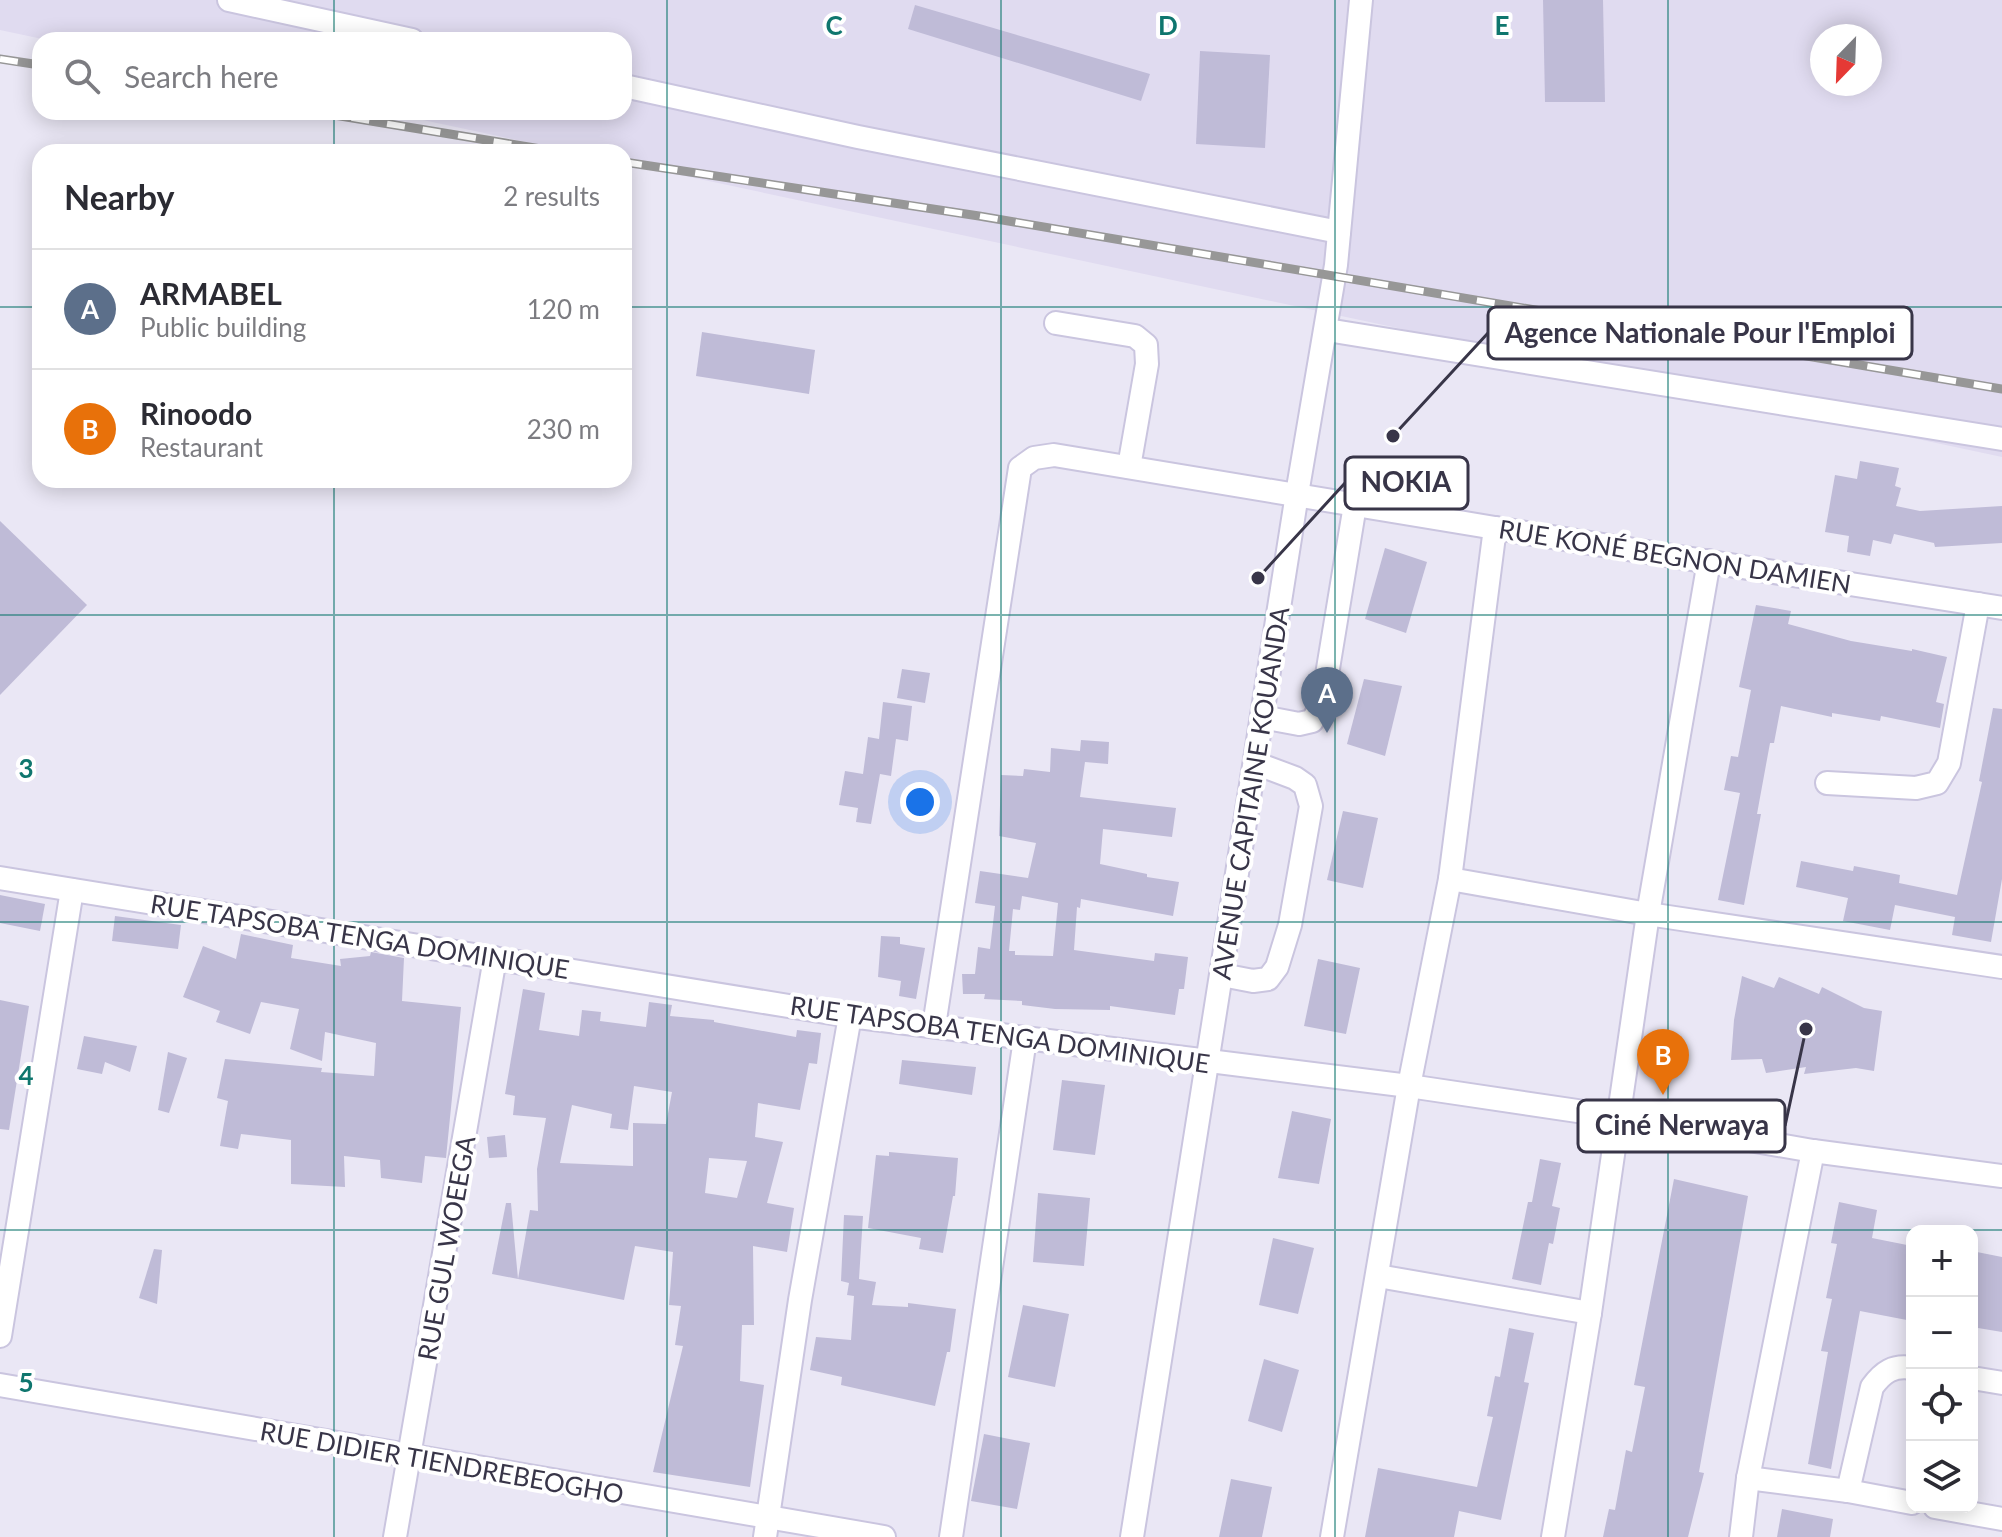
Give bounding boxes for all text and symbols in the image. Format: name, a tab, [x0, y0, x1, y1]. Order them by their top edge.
text: C	[825, 9, 843, 41]
text: D	[1158, 9, 1178, 41]
text: E	[1495, 9, 1509, 41]
north arrow	[1810, 24, 1882, 96]
search box	[32, 32, 632, 120]
icon: search	[60, 54, 104, 98]
text: Search here	[124, 58, 279, 94]
text: Nearby	[64, 176, 175, 217]
text: 2 results	[503, 180, 600, 212]
text: ARMABEL	[140, 275, 282, 311]
text: A	[81, 293, 99, 325]
text: 120 m	[527, 293, 600, 325]
callout: Agence Nationale Pour l'Emploi	[1488, 307, 1912, 359]
text: Public building	[140, 311, 306, 343]
text: Agence Nationale Pour l'Emploi	[1503, 315, 1896, 349]
text: Rinoodo	[140, 395, 252, 431]
text: B	[81, 413, 99, 445]
text: 230 m	[527, 413, 600, 445]
text: Restaurant	[140, 431, 263, 463]
callout: NOKIA	[1345, 457, 1468, 509]
text: NOKIA	[1360, 464, 1452, 498]
street label: RUE KONÉ BEGNON DAMIEN	[1497, 512, 1853, 600]
street label: AVENUE CAPITAINE KOUANDA	[1205, 604, 1295, 982]
pin: A	[1301, 667, 1353, 733]
text: 3	[18, 752, 34, 784]
your location	[900, 782, 940, 822]
street label: RUE TAPSOBA TENGA DOMINIQUE	[148, 887, 572, 985]
street label: RUE TAPSOBA TENGA DOMINIQUE	[788, 989, 1212, 1079]
pin: B	[1637, 1029, 1689, 1095]
text: 4	[18, 1059, 34, 1091]
callout: Ciné Nerwaya	[1578, 1100, 1785, 1152]
text: Ciné Nerwaya	[1595, 1107, 1769, 1141]
street label: RUE GUL WOEEGA	[410, 1133, 482, 1363]
map controls	[1906, 1225, 1978, 1513]
button: +	[1906, 1225, 1978, 1297]
button: −	[1906, 1297, 1978, 1369]
text: 5	[18, 1366, 34, 1398]
button: locate	[1906, 1369, 1978, 1441]
street label: RUE DIDIER TIENDREBEOGHO	[258, 1414, 626, 1510]
button: layers	[1906, 1441, 1978, 1513]

